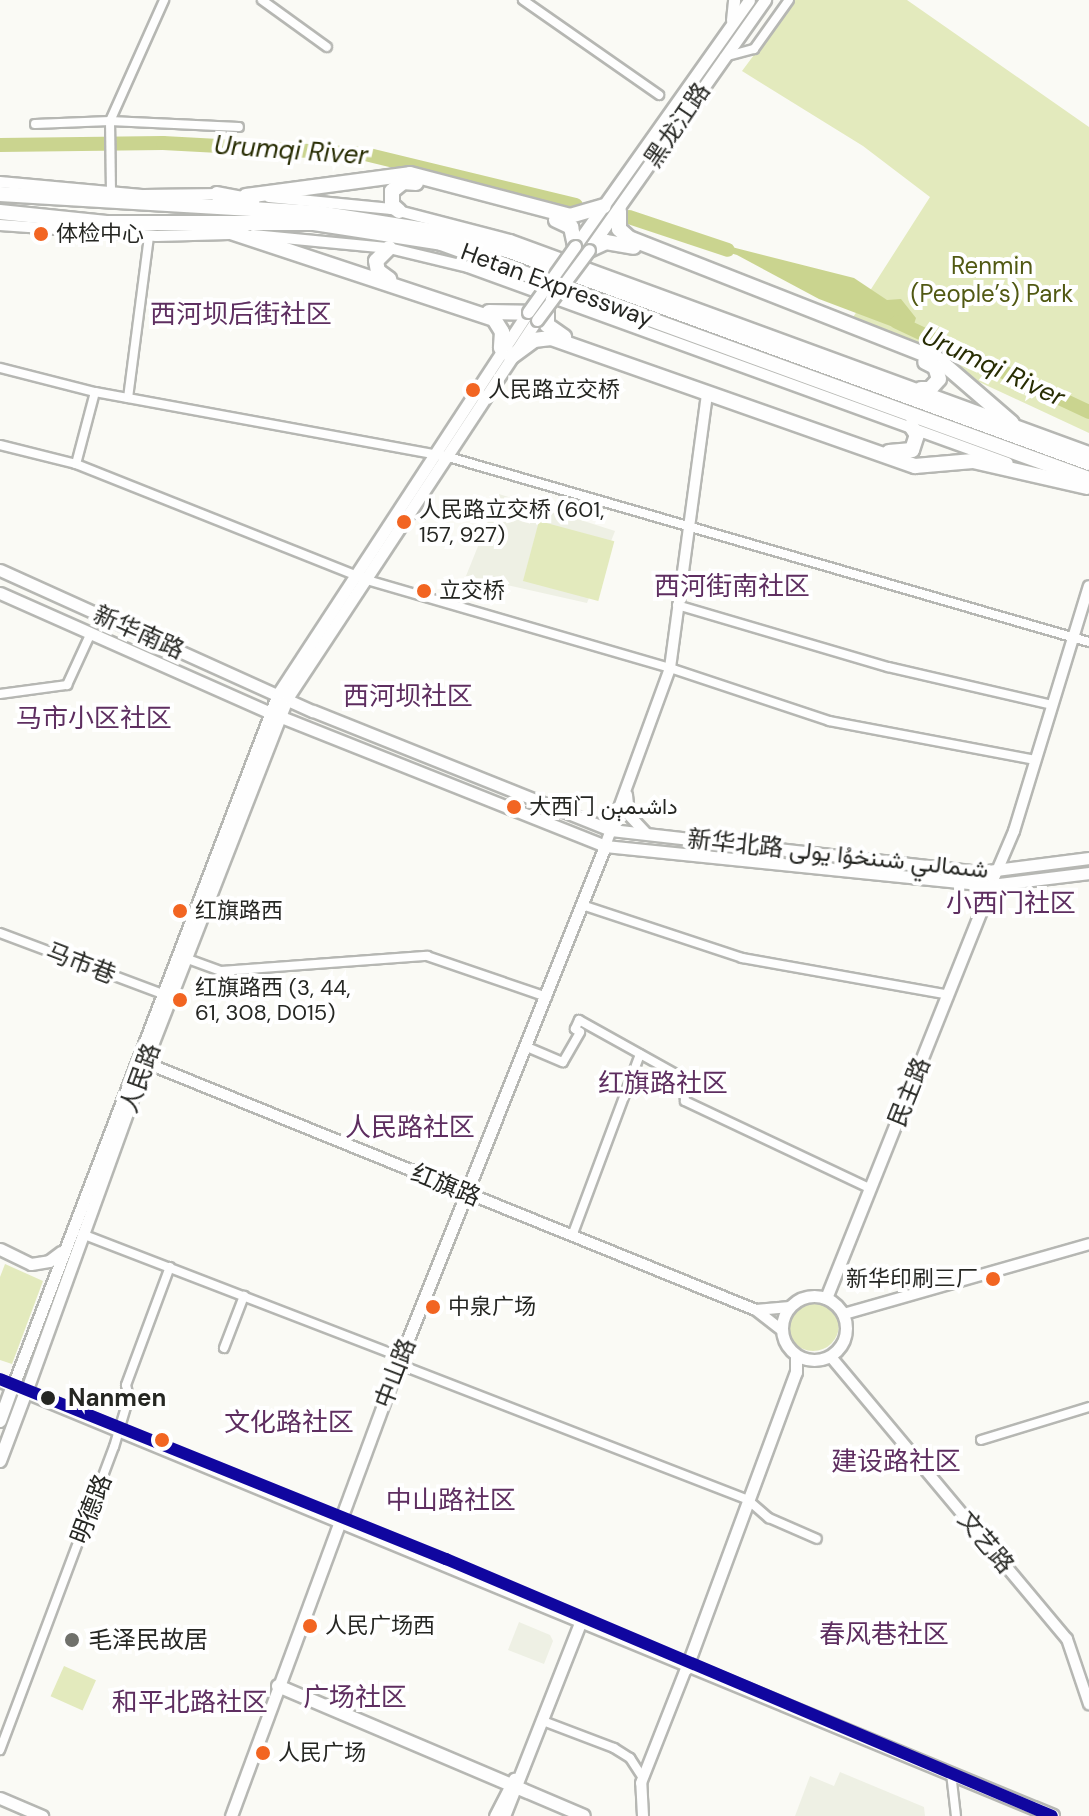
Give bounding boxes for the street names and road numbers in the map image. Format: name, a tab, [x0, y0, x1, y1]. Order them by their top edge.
street label: 黑龙江路	[638, 77, 716, 173]
street label: Hetan Expressway	[457, 237, 657, 333]
street label: 新华南路	[89, 599, 189, 665]
street label: 新华北路 شىمالىي شىنخۇا يولى	[686, 824, 990, 884]
street label: 马市巷	[42, 937, 120, 989]
street label: 人民路	[114, 1039, 166, 1117]
street label: 民主路	[882, 1053, 936, 1131]
street label: 红旗路	[407, 1158, 485, 1212]
street label: 中山路	[369, 1334, 421, 1412]
street label: 明德路	[65, 1470, 117, 1548]
street label: 文艺路	[952, 1505, 1020, 1579]

